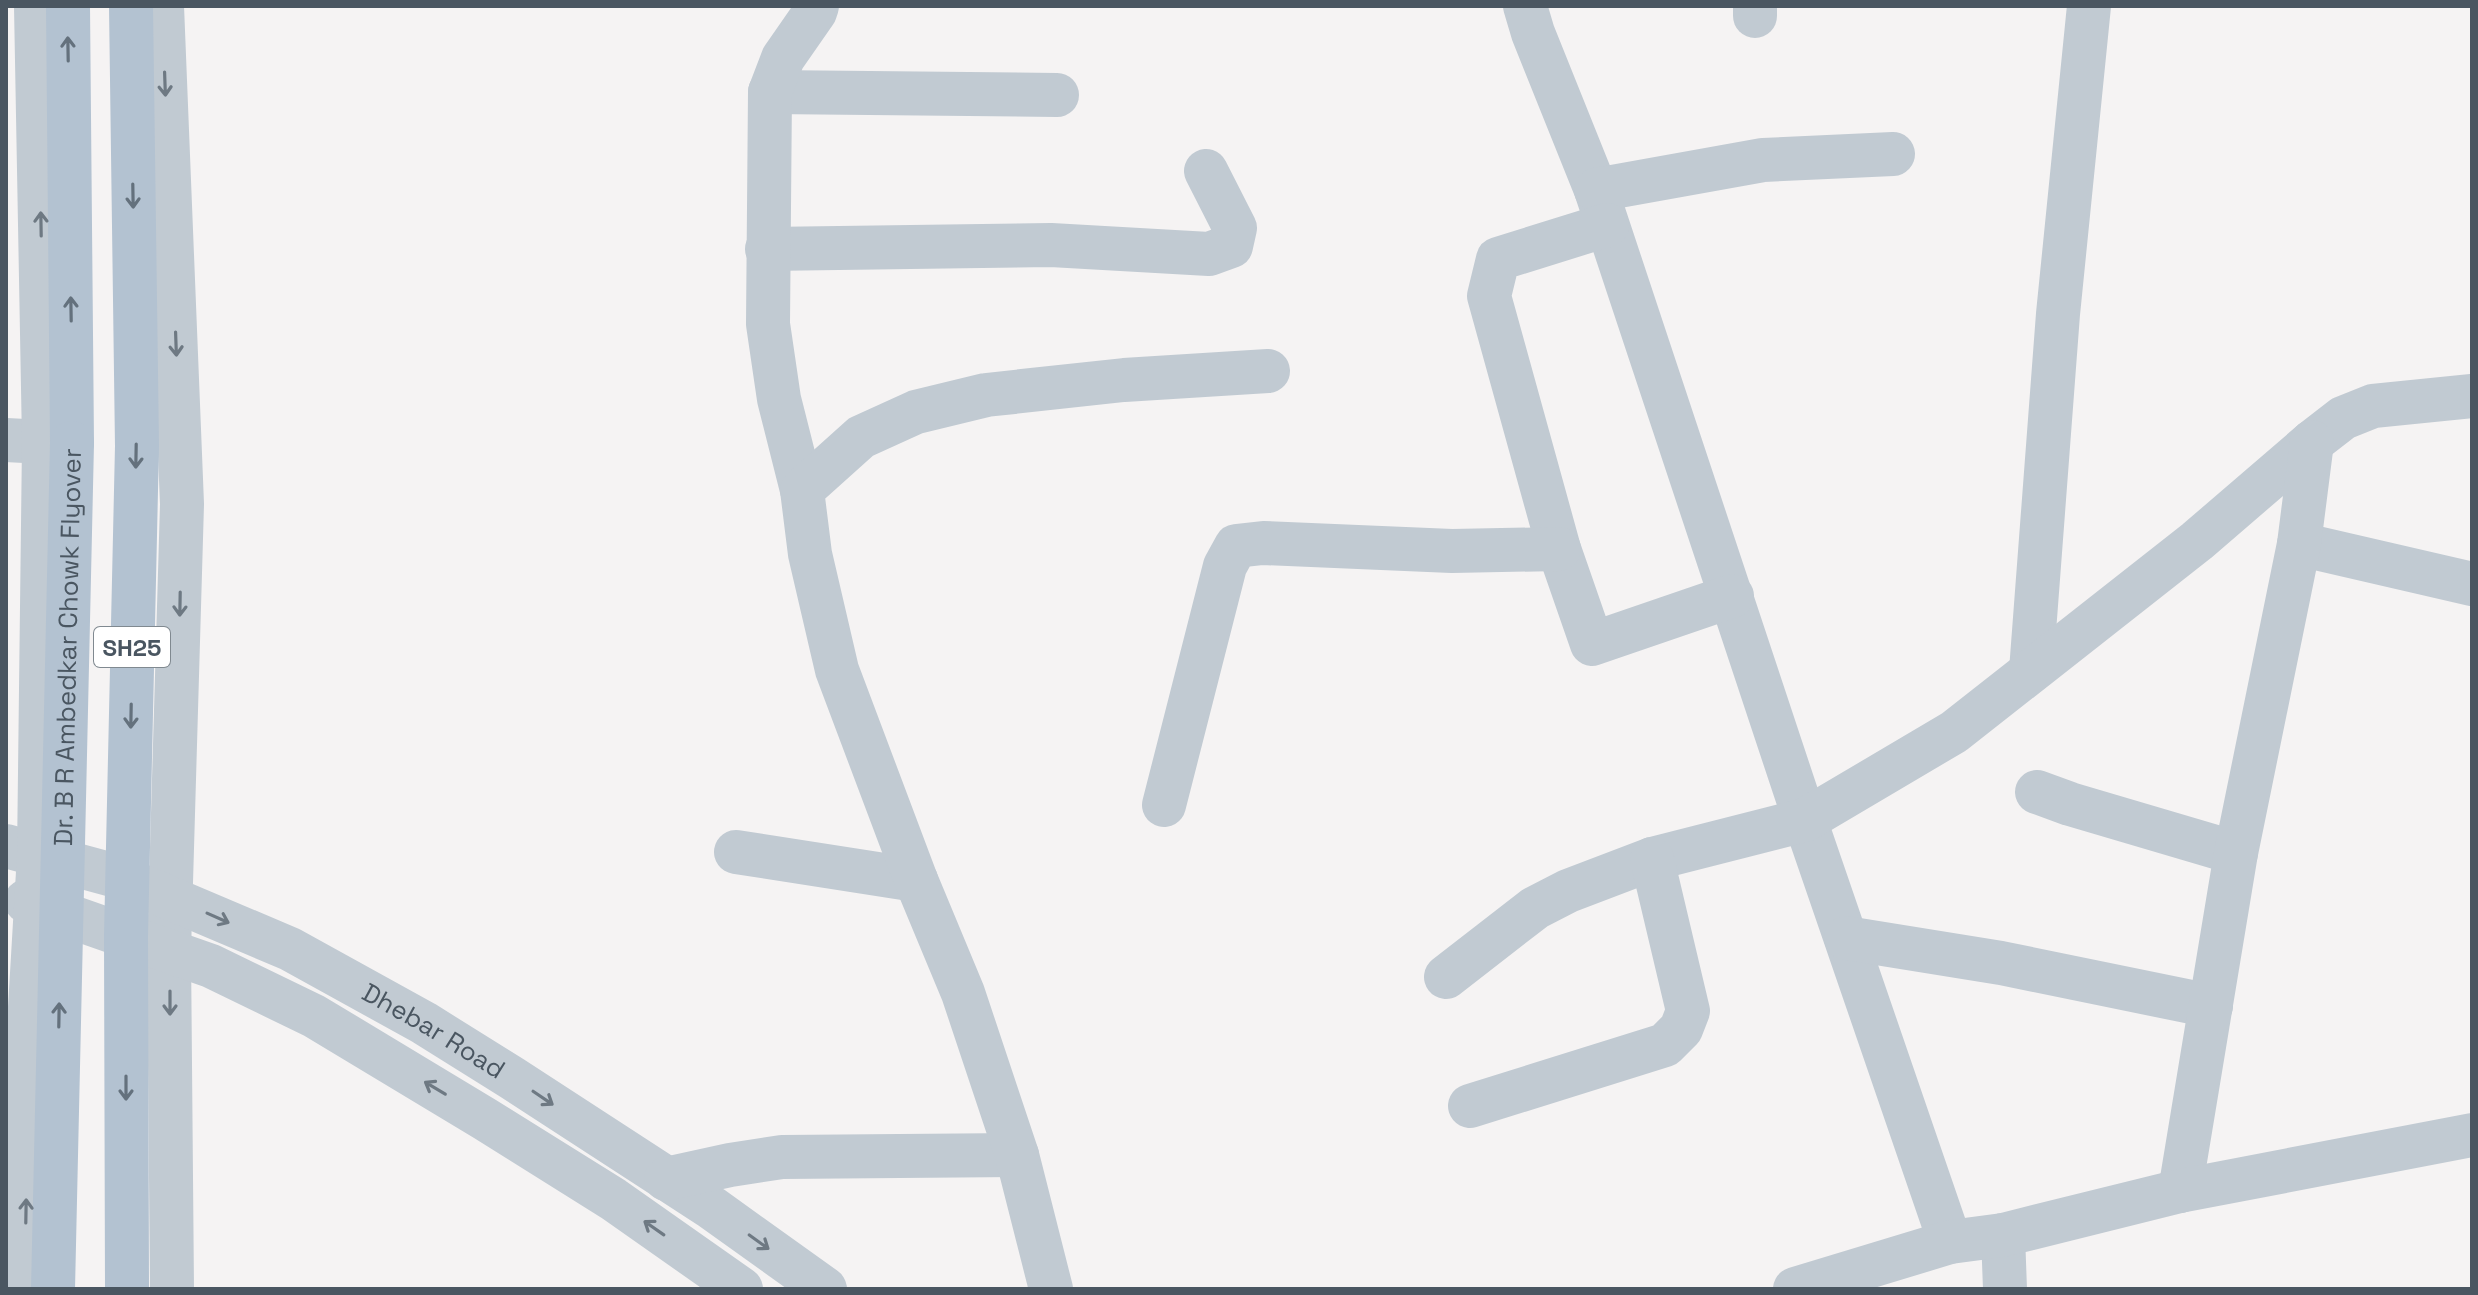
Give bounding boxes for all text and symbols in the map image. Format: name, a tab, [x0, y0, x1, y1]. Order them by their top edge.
one-way arrow	[60, 36, 76, 63]
one-way arrow	[158, 70, 173, 97]
one-way arrow	[125, 182, 141, 209]
one-way arrow	[34, 211, 49, 238]
one-way arrow	[63, 296, 79, 323]
one-way arrow	[168, 330, 183, 357]
one-way arrow	[129, 442, 144, 469]
street label: Dr. B R Ambedkar Chowk Flyover	[46, 448, 89, 846]
one-way arrow	[172, 590, 187, 617]
road number: SH25	[94, 627, 170, 667]
one-way arrow	[123, 702, 139, 729]
one-way arrow	[205, 911, 229, 926]
street label: Dhebar Road	[356, 975, 511, 1086]
one-way arrow	[162, 989, 178, 1016]
one-way arrow	[51, 1002, 67, 1029]
one-way arrow	[118, 1074, 134, 1101]
one-way arrow	[424, 1080, 447, 1096]
one-way arrow	[531, 1089, 553, 1106]
one-way arrow	[18, 1198, 34, 1225]
one-way arrow	[643, 1220, 665, 1236]
one-way arrow	[748, 1233, 769, 1250]

